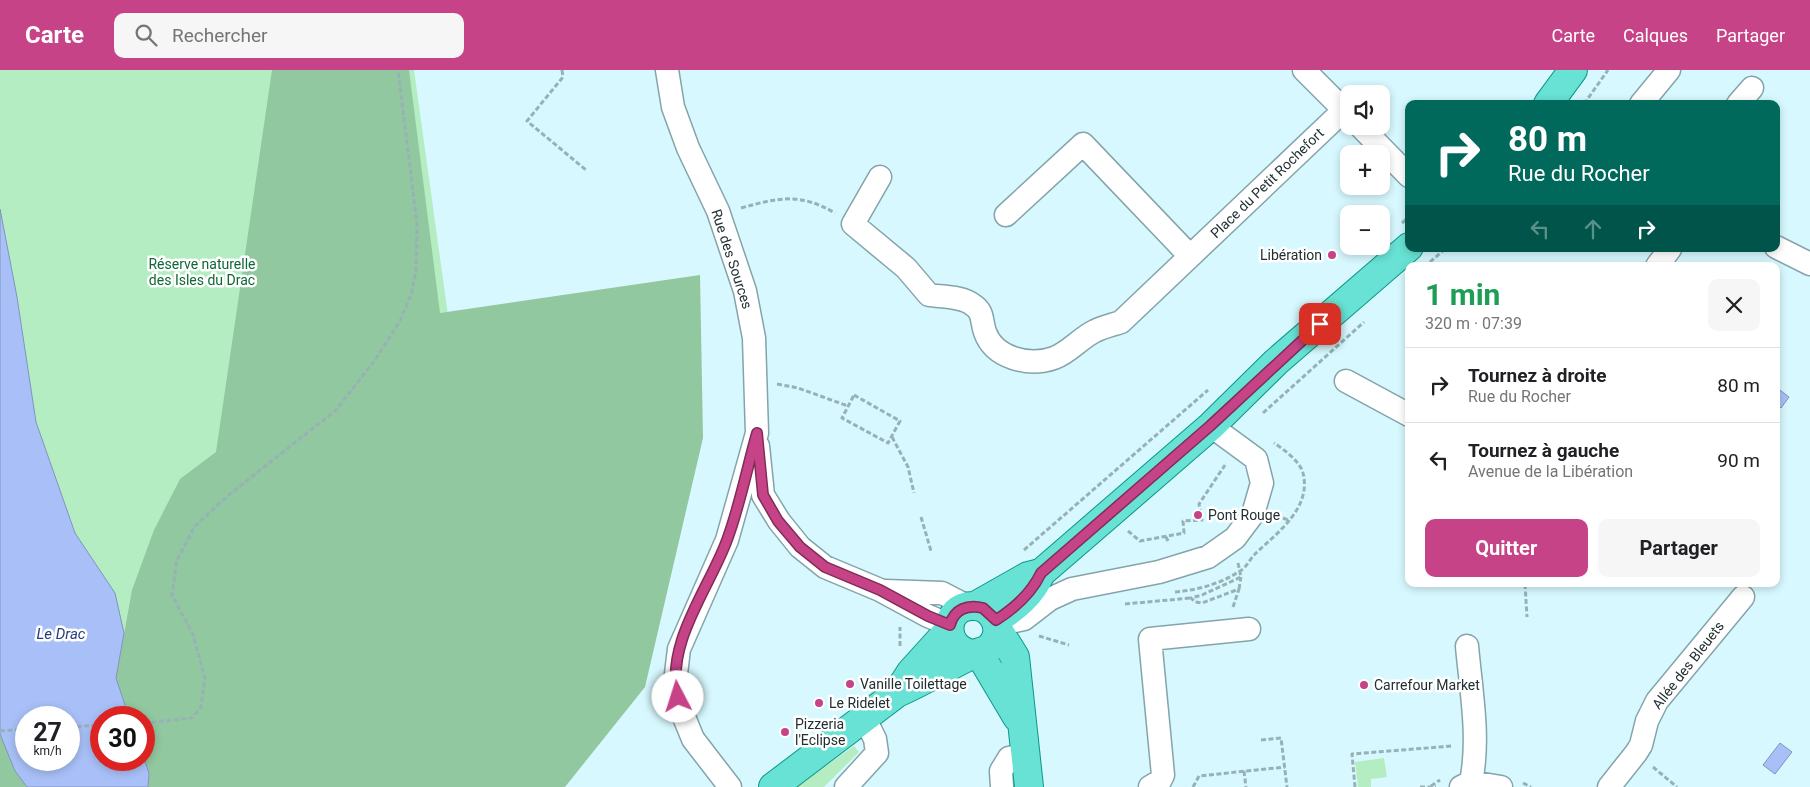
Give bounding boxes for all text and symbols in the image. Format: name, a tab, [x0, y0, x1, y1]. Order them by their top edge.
search box	[114, 13, 464, 58]
text: Carte	[25, 21, 84, 49]
icon: search	[132, 21, 160, 49]
text: Rechercher	[172, 24, 267, 47]
text: Carte	[1552, 25, 1595, 46]
text: Calques	[1623, 25, 1688, 46]
text: Partager	[1716, 25, 1785, 46]
map controls	[1340, 85, 1390, 255]
button: sound	[1340, 85, 1390, 135]
text: 80 m	[1508, 119, 1587, 160]
icon: right	[1425, 120, 1490, 185]
street label: Place du Petit Rochefort	[1207, 125, 1327, 241]
button: +	[1340, 145, 1390, 195]
text: Rue du Rocher	[1508, 161, 1650, 186]
button: −	[1340, 205, 1390, 255]
street label: Rue des Sources	[708, 207, 756, 311]
icon: left	[1526, 215, 1554, 243]
icon: ahead	[1579, 215, 1607, 243]
icon: right	[1632, 215, 1660, 243]
place label: Libération	[1260, 247, 1322, 263]
marker: Libération	[1326, 249, 1338, 261]
park label: Réserve naturelle des Isles du Drac	[148, 256, 256, 288]
text: 1 min	[1425, 277, 1500, 312]
button: close	[1708, 279, 1760, 331]
pin	[1299, 303, 1341, 345]
icon: arrive	[1306, 310, 1334, 338]
text: 320 m · 07:39	[1425, 314, 1522, 333]
text: Tournez à droite	[1468, 364, 1607, 387]
icon: right	[1425, 371, 1453, 399]
text: 80 m	[1717, 374, 1760, 397]
text: Rue du Rocher	[1468, 387, 1571, 406]
text: Tournez à gauche	[1468, 439, 1619, 462]
icon: left	[1425, 446, 1453, 474]
text: 90 m	[1717, 449, 1760, 472]
text: Avenue de la Libération	[1468, 462, 1633, 481]
place label: Pont Rouge	[1208, 507, 1280, 523]
marker: Pont Rouge	[1192, 509, 1204, 521]
button: Quitter	[1425, 519, 1588, 577]
button: Partager	[1598, 519, 1760, 577]
street label: Allée des Bleuets	[1649, 618, 1727, 712]
water label: Le Drac	[37, 625, 86, 643]
position arrow	[651, 670, 703, 722]
place label: Vanille Toilettage	[860, 676, 967, 692]
place label: Carrefour Market	[1374, 677, 1480, 693]
marker: Vanille Toilettage	[844, 678, 856, 690]
marker: Carrefour Market	[1358, 679, 1370, 691]
place label: Le Ridelet	[829, 695, 891, 711]
marker: Le Ridelet	[813, 697, 825, 709]
speed limit sign: 30	[90, 706, 155, 771]
place label: Pizzeria l'Eclipse	[795, 716, 845, 748]
text: 27	[33, 718, 62, 747]
marker: Pizzeria l'Eclipse	[779, 726, 791, 738]
text: km/h	[33, 744, 62, 758]

